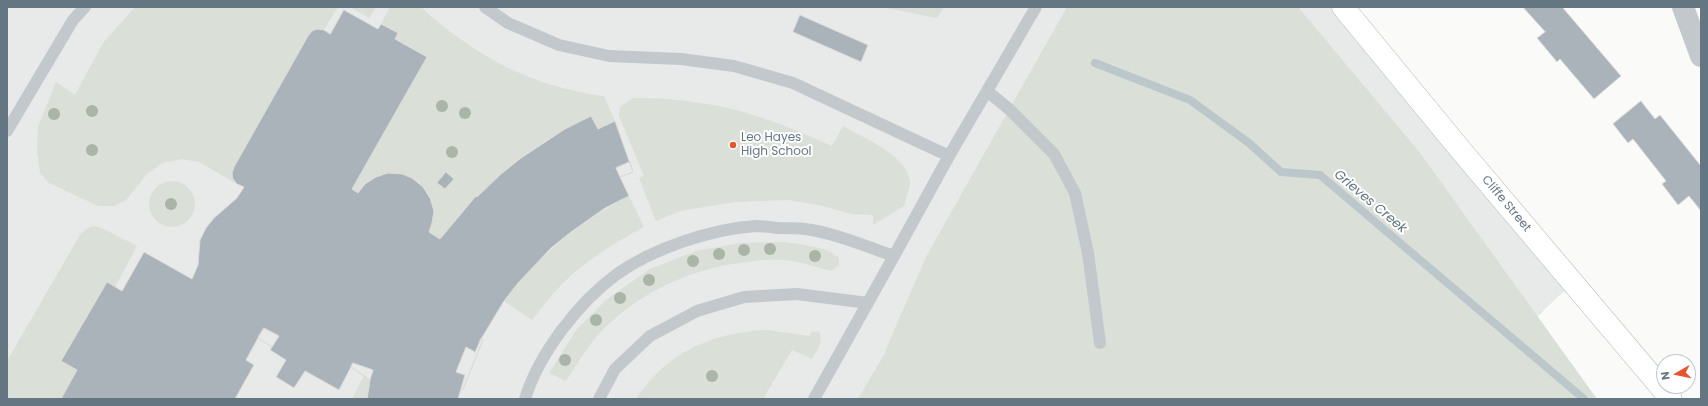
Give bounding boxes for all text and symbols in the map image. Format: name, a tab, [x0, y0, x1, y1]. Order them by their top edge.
place label: Leo Hayes High School	[741, 131, 812, 159]
marker: Leo Hayes High School	[728, 140, 738, 150]
water label: Grieves Creek	[1331, 167, 1409, 237]
street label: Cliffe Street	[1478, 173, 1534, 235]
north arrow	[1656, 354, 1696, 394]
text: N	[1657, 370, 1674, 381]

